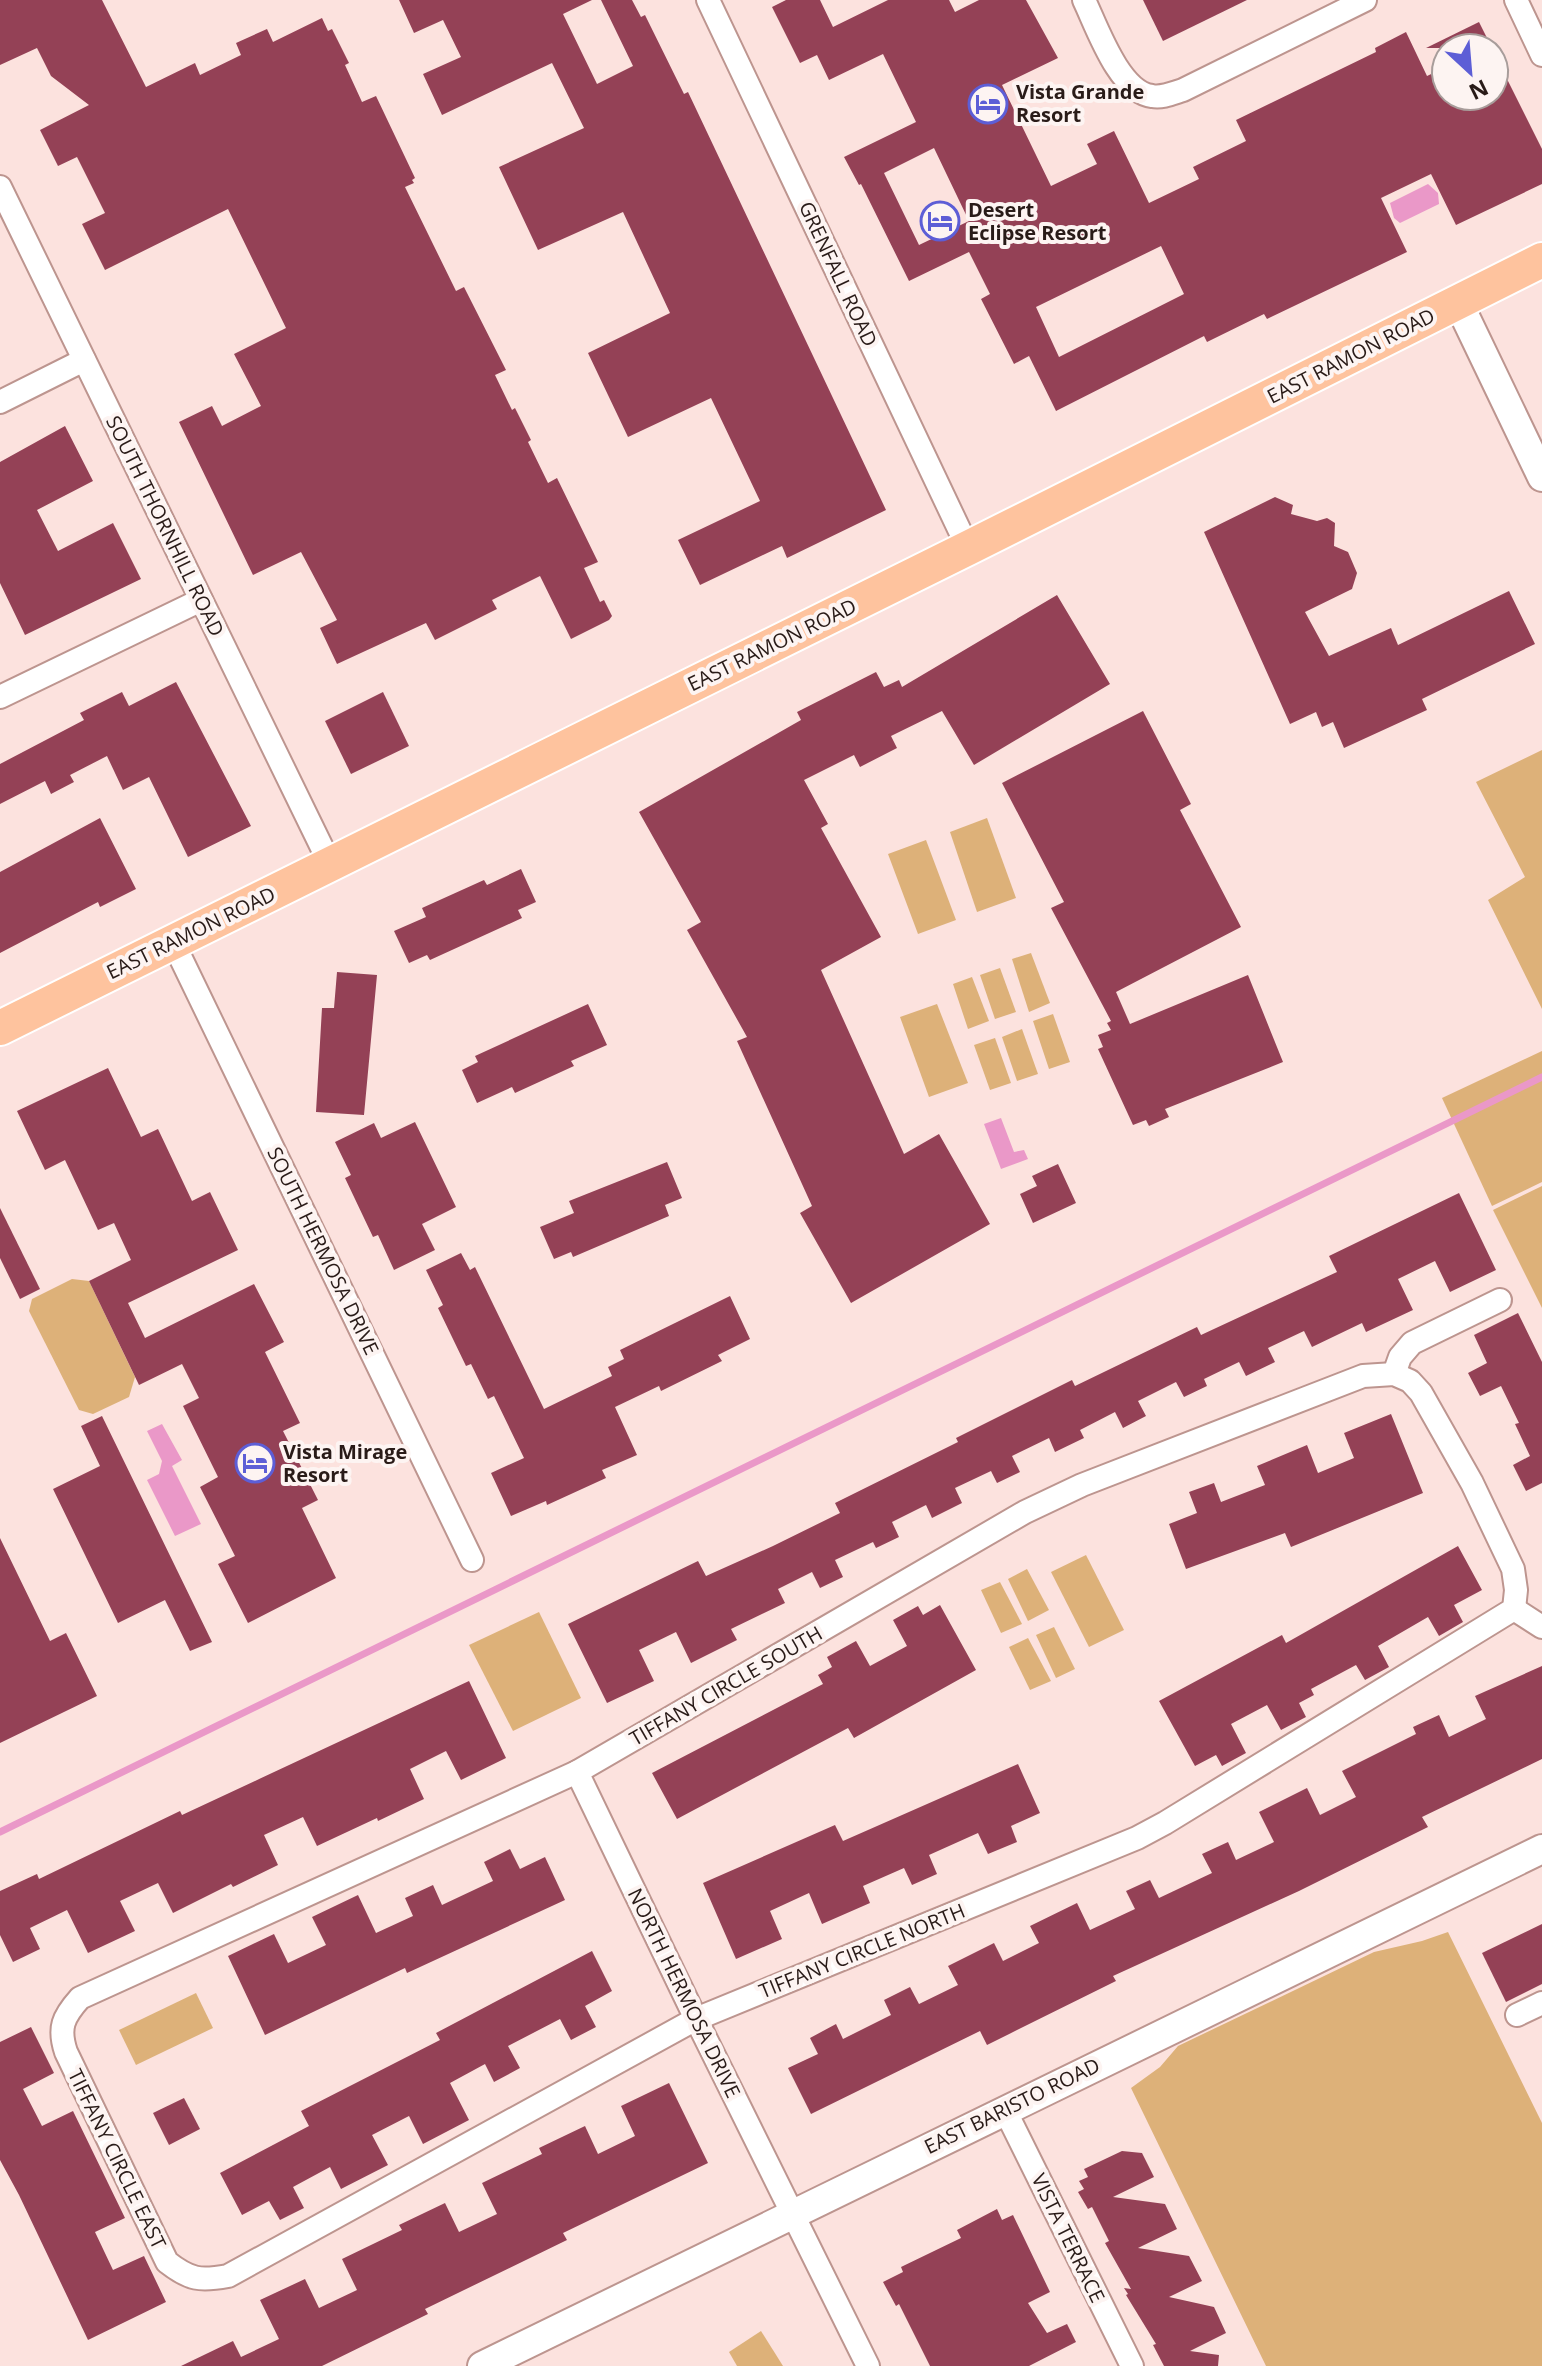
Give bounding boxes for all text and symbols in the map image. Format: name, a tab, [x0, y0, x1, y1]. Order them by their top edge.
north arrow	[1430, 32, 1510, 112]
text: N	[1465, 73, 1494, 108]
place label: Vista Grande Resort	[1016, 78, 1144, 128]
hotel icon: Vista Grande Resort	[967, 83, 1009, 125]
place label: Desert Eclipse Resort	[968, 196, 1107, 246]
street label: GRENFALL ROAD	[793, 197, 884, 351]
hotel icon: Desert Eclipse Resort	[919, 200, 961, 242]
street label: EAST RAMON ROAD	[1262, 302, 1439, 410]
street label: SOUTH THORNHILL ROAD	[100, 411, 231, 641]
street label: EAST RAMON ROAD	[683, 592, 861, 697]
street label: EAST RAMON ROAD	[102, 880, 280, 985]
street label: SOUTH HERMOSA DRIVE	[261, 1142, 386, 1359]
place label: Vista Mirage Resort	[283, 1438, 407, 1488]
hotel icon: Vista Mirage Resort	[234, 1442, 276, 1484]
street label: TIFFANY CIRCLE SOUTH	[625, 1619, 827, 1752]
street label: NORTH HERMOSA DRIVE	[622, 1884, 747, 2102]
street label: TIFFANY CIRCLE NORTH	[755, 1897, 969, 2004]
street label: EAST BARISTO ROAD	[919, 2051, 1104, 2160]
street label: TIFFANY CIRCLE EAST	[62, 2064, 173, 2253]
street label: VISTA TERRACE	[1026, 2169, 1111, 2307]

